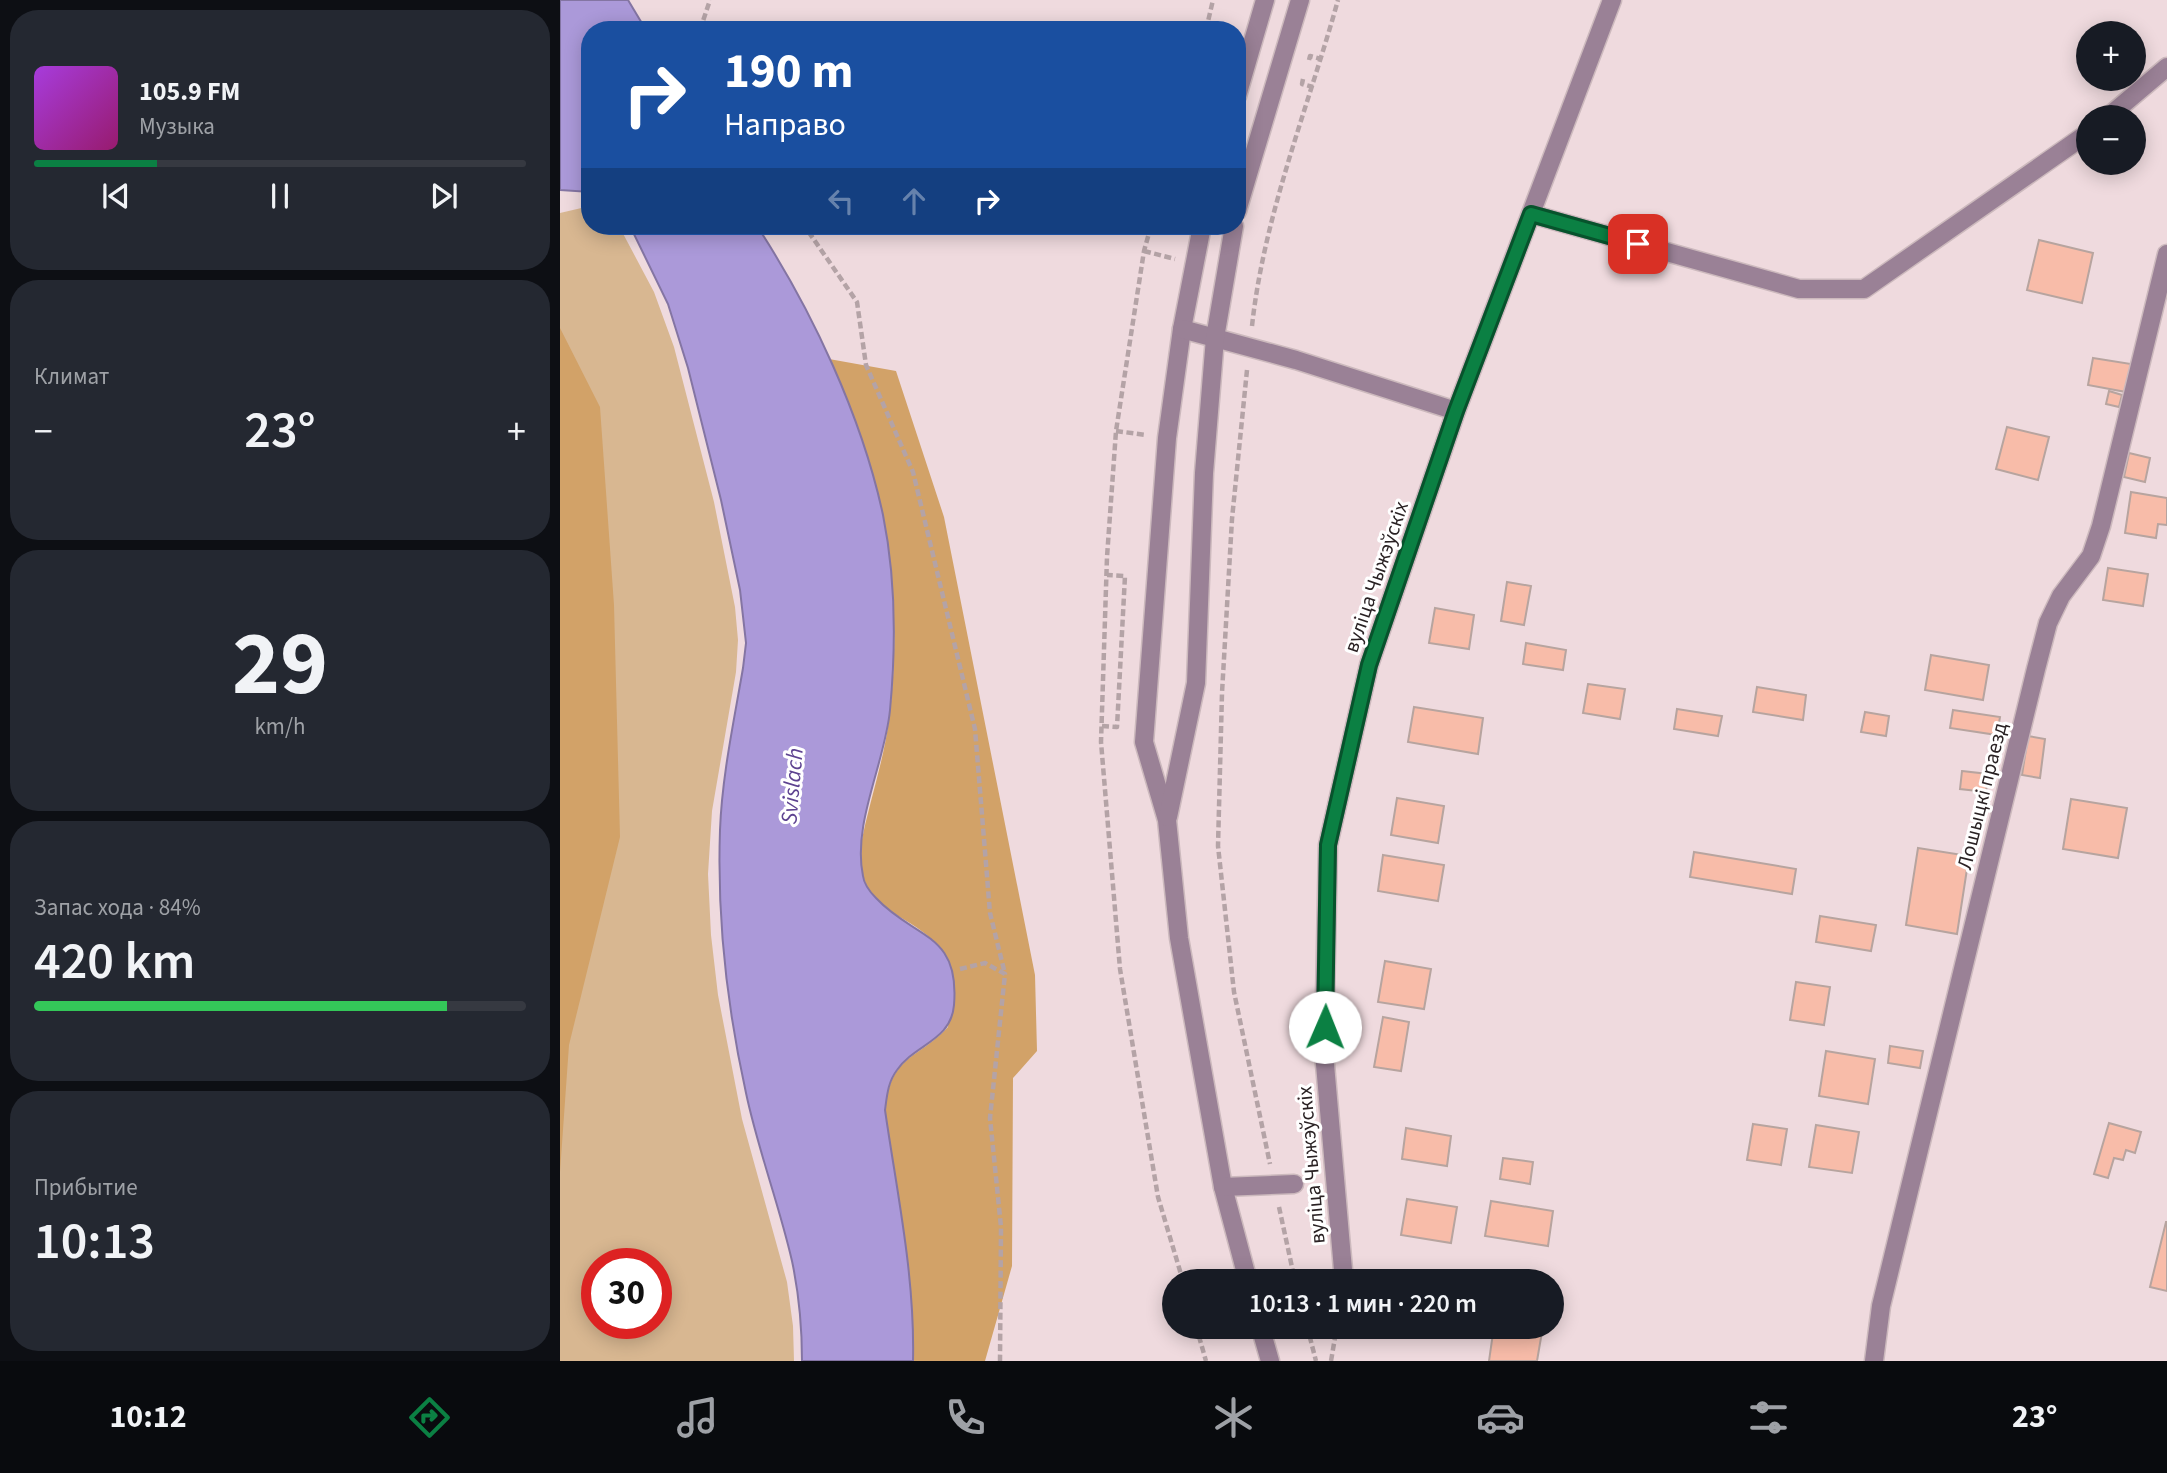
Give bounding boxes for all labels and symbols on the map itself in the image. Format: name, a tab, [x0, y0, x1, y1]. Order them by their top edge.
pin	[1608, 214, 1668, 274]
street label: вуліца Чыжэўскіх	[1336, 497, 1416, 657]
street label: Лошыцкі праезд	[1949, 719, 2015, 873]
water label: Svislach	[772, 746, 812, 826]
position arrow	[1288, 990, 1362, 1064]
street label: вуліца Чыжэўскіх	[1289, 1084, 1333, 1245]
speed limit sign: 30	[581, 1248, 672, 1339]

